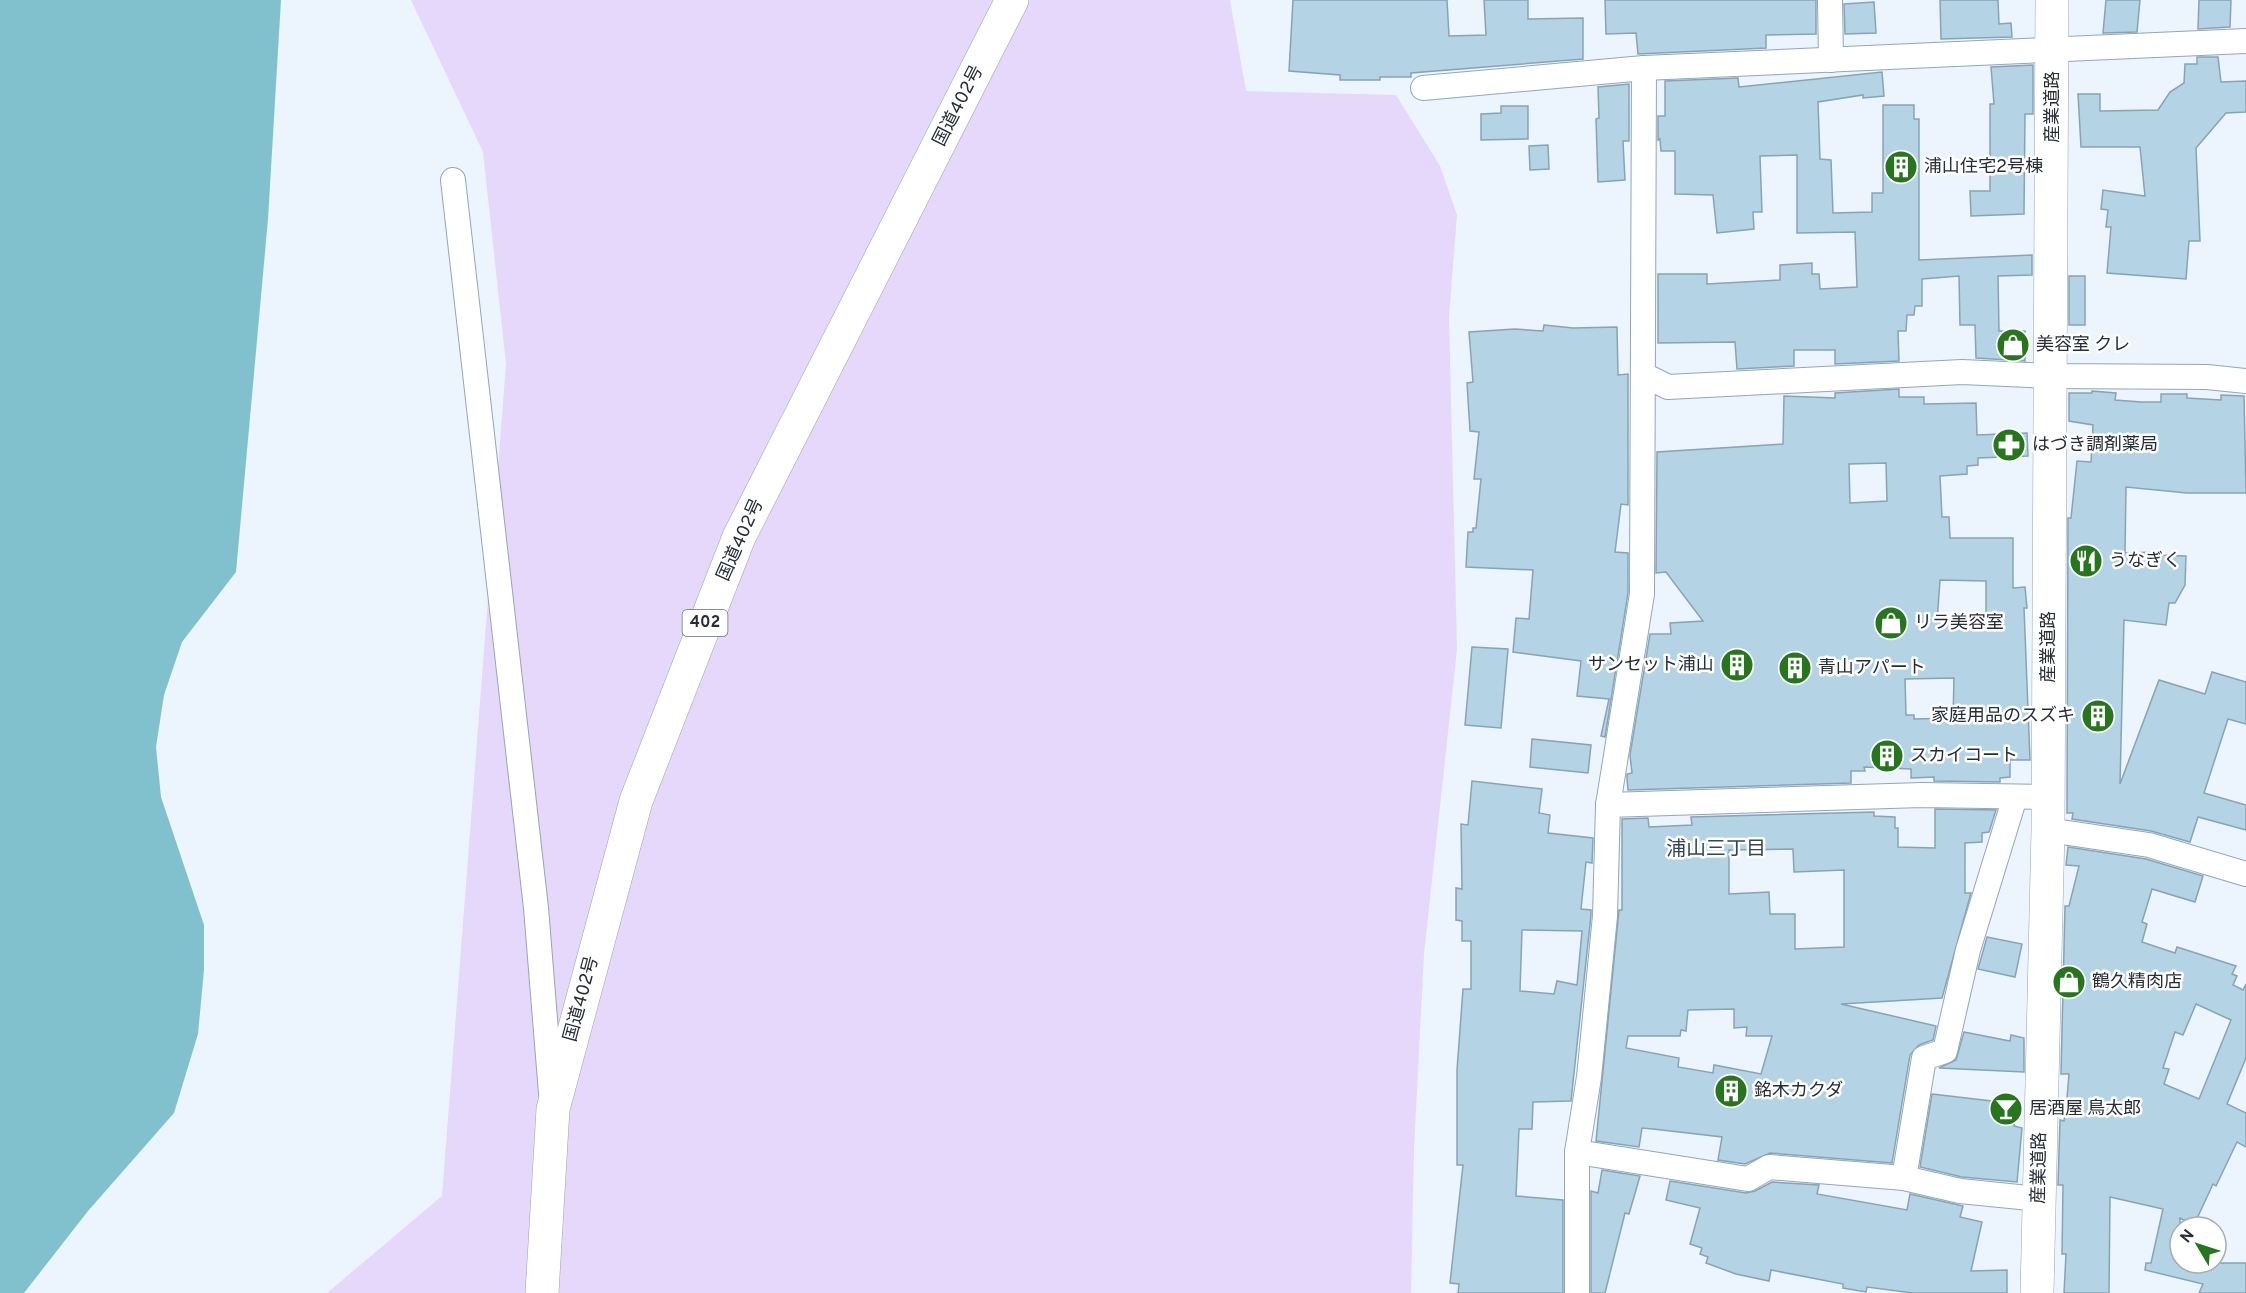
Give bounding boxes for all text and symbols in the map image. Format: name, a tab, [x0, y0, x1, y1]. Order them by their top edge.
street label: 国道402号	[929, 62, 989, 150]
street label: 産業道路	[2042, 71, 2065, 143]
building icon: 浦山住宅2号棟	[1883, 149, 1919, 185]
place label: 浦山住宅2号棟	[1924, 156, 2043, 179]
shop icon: 美容室 クレ	[1995, 327, 2031, 363]
place label: 美容室 クレ	[2036, 334, 2130, 357]
pharmacy icon: はづき調剤薬局	[1991, 427, 2027, 463]
place label: はづき調剤薬局	[2032, 434, 2158, 457]
street label: 国道402号	[713, 495, 769, 585]
restaurant icon: うなぎく	[2068, 543, 2104, 579]
place label: うなぎく	[2109, 550, 2181, 573]
shop icon: リラ美容室	[1873, 605, 1909, 641]
road number: 402	[682, 610, 728, 636]
street label: 産業道路	[2038, 611, 2061, 683]
place label: リラ美容室	[1914, 612, 2004, 635]
building icon: サンセット浦山	[1719, 647, 1755, 683]
building icon: 青山アパート	[1777, 650, 1813, 686]
place label: サンセット浦山	[1588, 654, 1714, 677]
place label: 青山アパート	[1818, 657, 1926, 680]
building icon: 家庭用品のスズキ	[2080, 698, 2116, 734]
place label: 家庭用品のスズキ	[1931, 705, 2075, 728]
building icon: スカイコート	[1869, 738, 1905, 774]
place label: スカイコート	[1910, 745, 2018, 768]
district label: 浦山三丁目	[1666, 837, 1766, 863]
street label: 国道402号	[560, 954, 604, 1044]
shop icon: 鶴久精肉店	[2051, 964, 2087, 1000]
place label: 鶴久精肉店	[2092, 971, 2182, 994]
building icon: 銘木カクダ	[1713, 1073, 1749, 1109]
place label: 銘木カクダ	[1754, 1080, 1843, 1103]
bar icon: 居酒屋 鳥太郎	[1988, 1091, 2024, 1127]
place label: 居酒屋 鳥太郎	[2029, 1098, 2141, 1121]
street label: 産業道路	[2028, 1132, 2052, 1204]
north arrow	[2168, 1215, 2228, 1275]
text: N	[2177, 1226, 2199, 1248]

